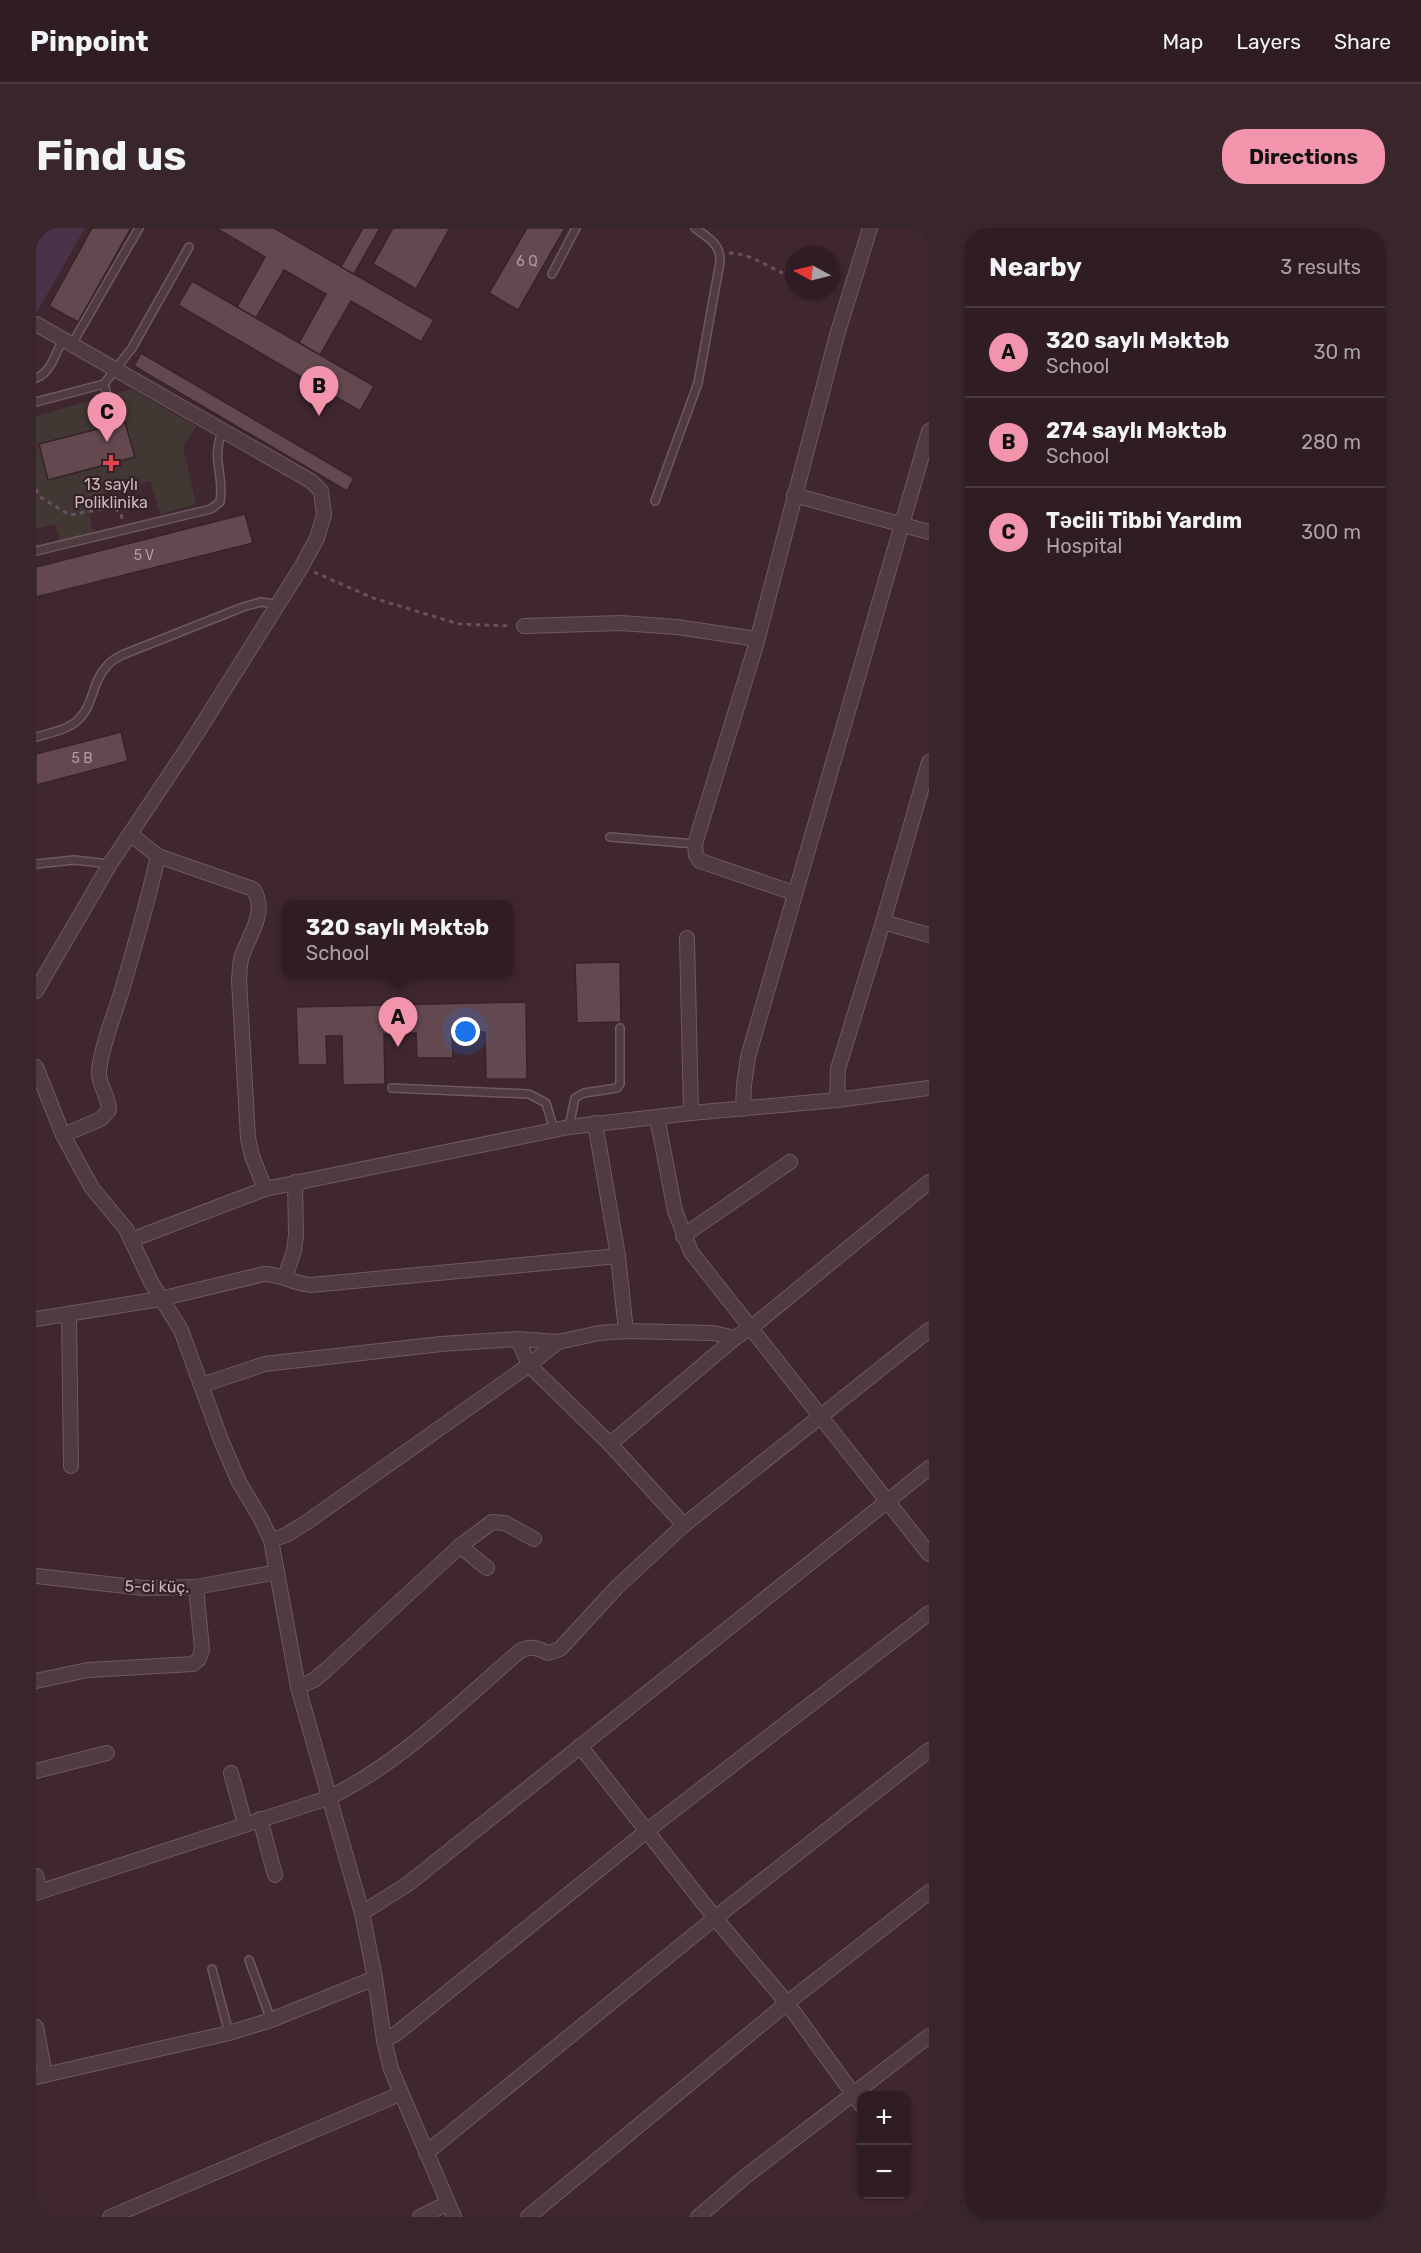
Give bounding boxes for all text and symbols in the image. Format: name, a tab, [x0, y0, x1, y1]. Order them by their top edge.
text: Pinpoint	[30, 25, 149, 58]
text: Map	[1162, 29, 1203, 54]
text: Layers	[1236, 29, 1301, 54]
text: Share	[1334, 29, 1391, 54]
button: Directions	[1222, 129, 1385, 184]
text: Find us	[36, 131, 187, 181]
north arrow	[785, 246, 839, 300]
text: Nearby	[989, 252, 1082, 283]
house number: 6 Q	[516, 253, 538, 270]
text: 3 results	[1280, 255, 1361, 279]
text: 320 saylı Məktəb	[1046, 327, 1229, 354]
text: A	[1001, 340, 1016, 364]
text: 30 m	[1314, 340, 1361, 364]
text: School	[1046, 354, 1109, 378]
pin: B	[300, 366, 338, 416]
pin: C	[88, 392, 126, 442]
text: 274 saylı Məktəb	[1046, 417, 1227, 444]
text: B	[1001, 430, 1016, 454]
text: 280 m	[1301, 430, 1361, 454]
text: School	[1046, 444, 1109, 468]
marker: 13 saylı Poliklinika	[102, 454, 120, 472]
place label: 13 saylı Poliklinika	[74, 475, 148, 512]
text: Təcili Tibbi Yardım	[1046, 507, 1242, 534]
text: C	[1001, 520, 1016, 544]
text: 300 m	[1301, 520, 1361, 544]
text: Hospital	[1046, 534, 1122, 558]
house number: 5 V	[134, 547, 154, 564]
house number: 5 B	[71, 750, 93, 767]
popup	[282, 900, 513, 978]
text: 320 saylı Məktəb	[306, 914, 489, 941]
text: School	[306, 941, 369, 965]
pin: A	[378, 998, 418, 1047]
your location	[451, 1017, 480, 1046]
street label: 5-ci küç.	[125, 1576, 189, 1597]
map controls	[857, 2091, 911, 2199]
button: +	[857, 2091, 911, 2145]
button: −	[857, 2145, 911, 2199]

